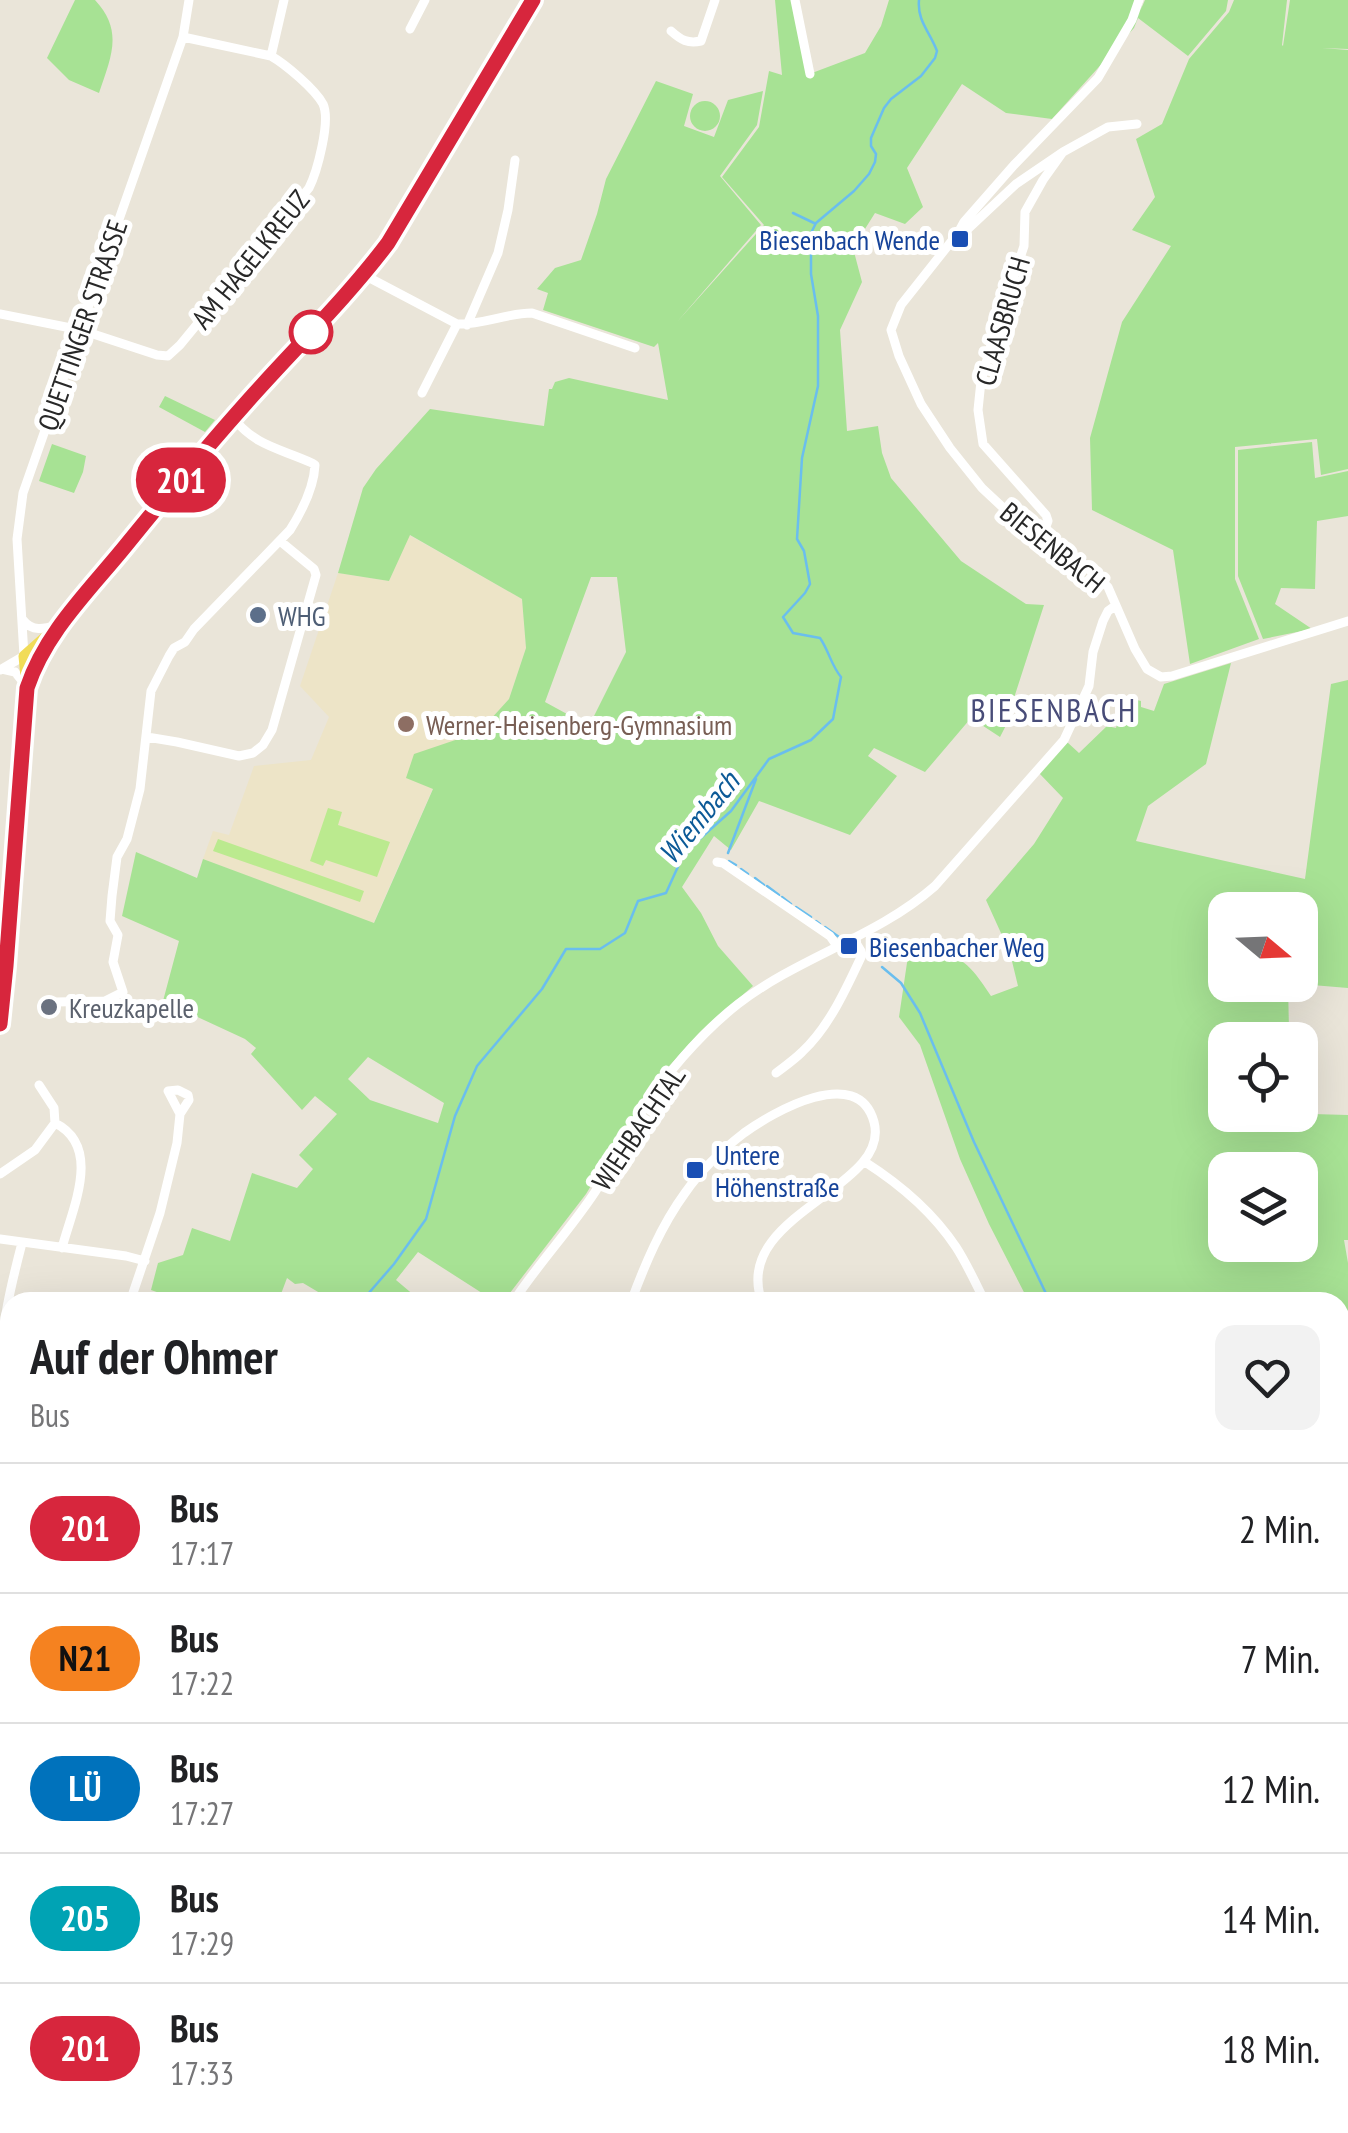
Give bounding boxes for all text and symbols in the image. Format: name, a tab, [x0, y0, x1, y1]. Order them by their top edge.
street label: AM HAGELKREUZ	[183, 182, 317, 336]
street label: QUETTINGER STRASSE	[29, 215, 135, 435]
place label: Biesenbach Wende	[759, 221, 940, 258]
marker: Biesenbach Wende	[949, 228, 971, 250]
street label: CLAASBRUCH	[966, 252, 1038, 390]
unlabelled marker	[290, 311, 332, 353]
line badge: 201	[124, 448, 238, 512]
text: 201	[156, 457, 206, 503]
street label: BIESENBACH	[993, 493, 1113, 601]
place label: WHG	[278, 597, 326, 634]
marker: WHG	[247, 604, 269, 626]
district label: BIESENBACH	[970, 689, 1138, 731]
place label: Werner-Heisenberg-Gymnasium	[426, 706, 732, 743]
marker: Werner-Heisenberg-Gymnasium	[395, 713, 417, 735]
water label: Wiembach	[649, 762, 748, 871]
north arrow	[1208, 892, 1318, 1002]
map controls	[1208, 892, 1318, 1262]
place label: Biesenbacher Weg	[869, 928, 1045, 965]
marker: Biesenbacher Weg	[838, 935, 860, 957]
place label: Kreuzkapelle	[69, 989, 194, 1026]
marker: Kreuzkapelle	[38, 996, 60, 1018]
button: locate	[1208, 1022, 1318, 1132]
street label: WIEHBACHTAL	[583, 1059, 693, 1197]
place label: Untere Höhenstraße	[715, 1136, 840, 1205]
button: layers	[1208, 1152, 1318, 1262]
marker: Untere Höhenstraße	[684, 1159, 706, 1181]
text: Auf der Ohmer	[30, 1325, 278, 1387]
button: heart	[1215, 1325, 1320, 1430]
text: Bus	[30, 1394, 70, 1436]
text: Bus	[170, 1483, 219, 1532]
text: 2 Min.	[1239, 1504, 1320, 1553]
text: 201	[60, 1505, 110, 1551]
text: 17:17	[170, 1532, 234, 1574]
text: Bus	[170, 1613, 219, 1662]
text: 7 Min.	[1241, 1634, 1320, 1683]
text: N21	[59, 1635, 111, 1681]
text: 17:22	[170, 1662, 234, 1704]
text: Bus	[170, 1743, 219, 1792]
text: 12 Min.	[1222, 1764, 1320, 1813]
text: LÜ	[69, 1765, 101, 1811]
text: 17:27	[170, 1792, 234, 1834]
text: Bus	[170, 1873, 219, 1922]
text: 14 Min.	[1222, 1894, 1320, 1943]
text: 205	[60, 1895, 110, 1941]
text: 17:29	[170, 1922, 234, 1964]
text: Bus	[170, 2003, 219, 2052]
text: 18 Min.	[1222, 2024, 1320, 2073]
text: 201	[60, 2025, 110, 2071]
text: 17:33	[170, 2052, 234, 2094]

